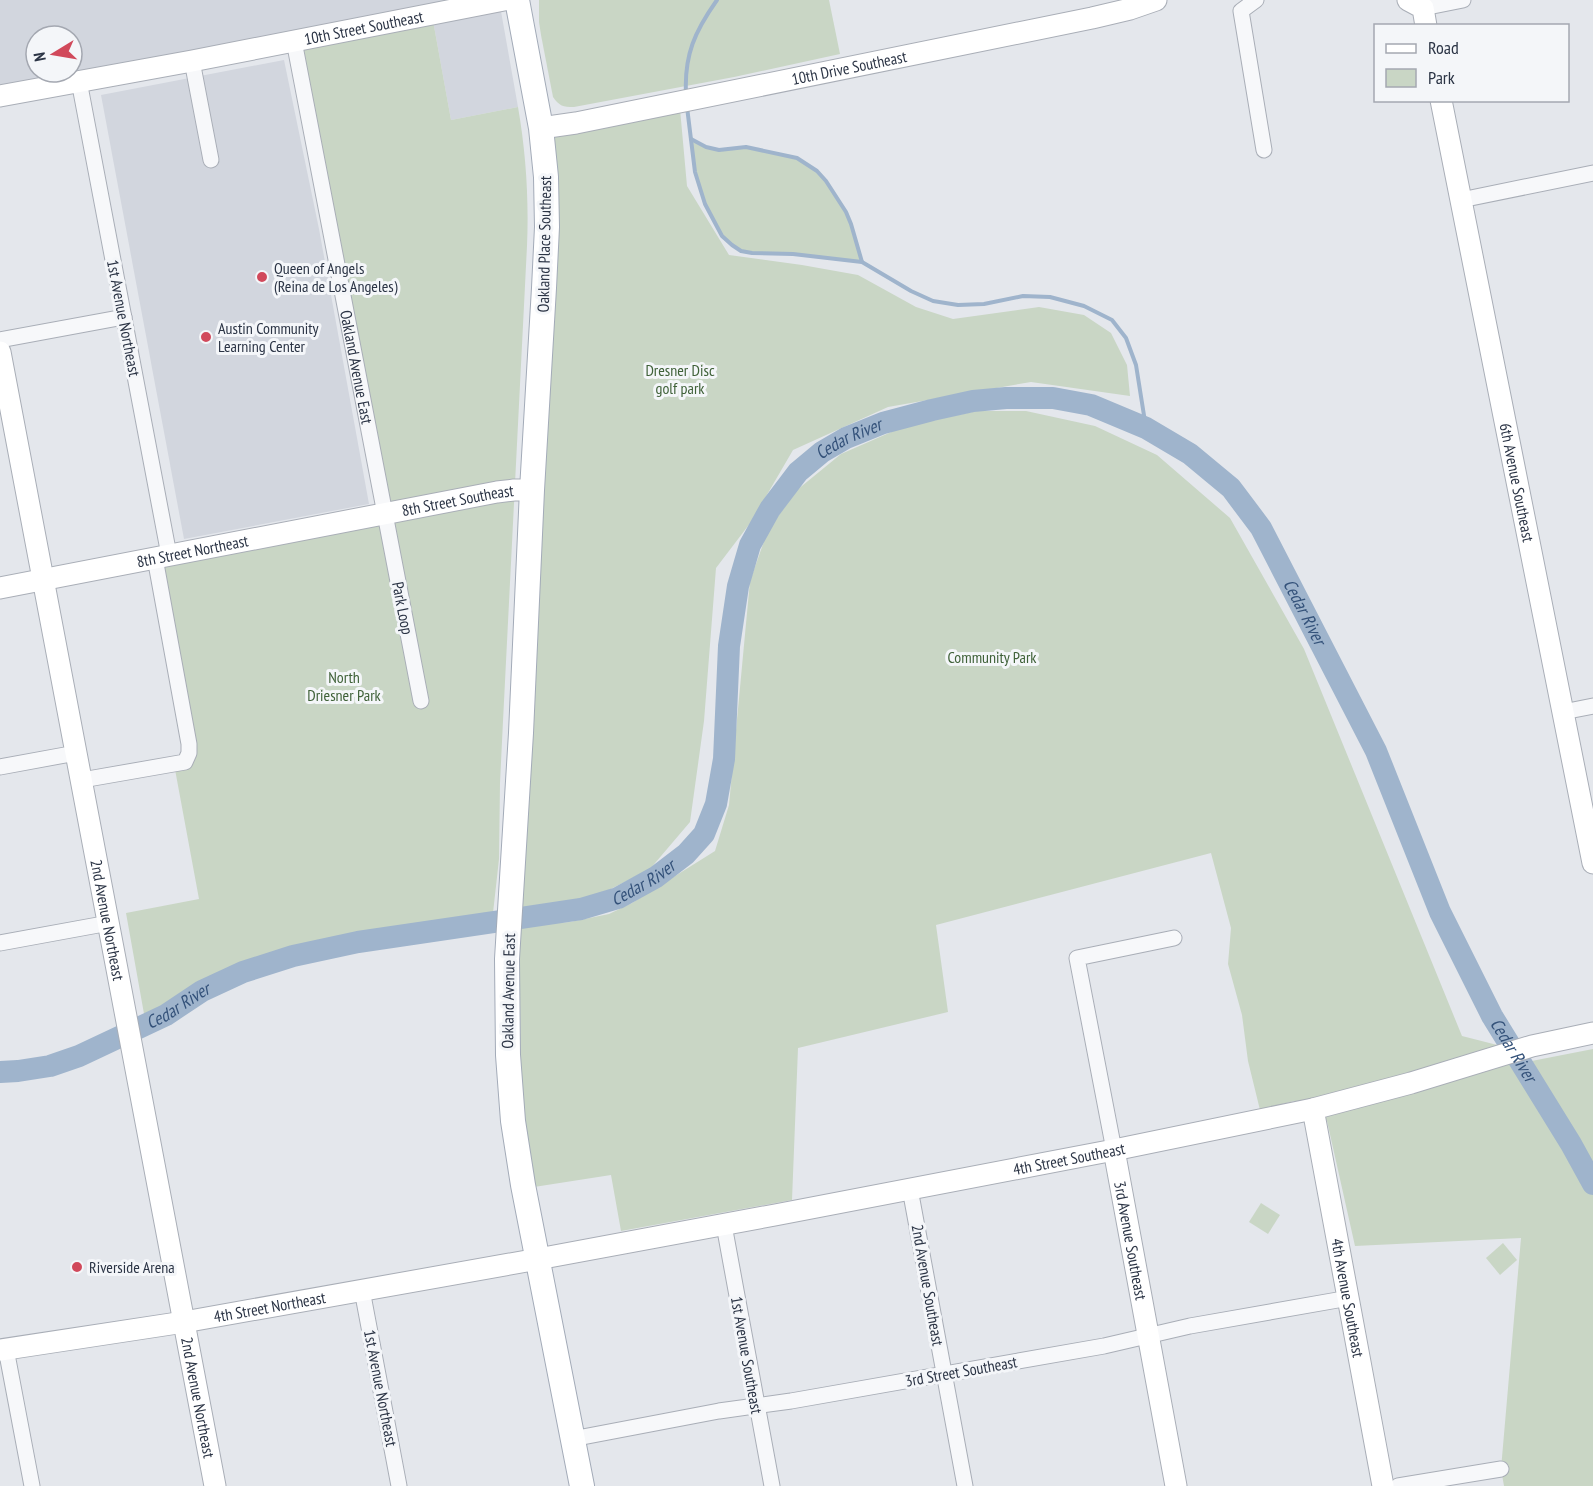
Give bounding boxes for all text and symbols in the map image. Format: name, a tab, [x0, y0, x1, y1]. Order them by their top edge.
street label: 10th Street Southeast	[302, 6, 425, 49]
north arrow	[24, 24, 84, 84]
legend	[1374, 24, 1569, 102]
text: Road	[1428, 36, 1459, 59]
street label: 10th Drive Southeast	[790, 46, 909, 89]
text: N	[29, 51, 50, 63]
text: Park	[1428, 66, 1455, 89]
street label: Oakland Place Southeast	[533, 175, 555, 312]
street label: 1st Avenue Northeast	[103, 258, 145, 379]
place label: Queen of Angels (Reina de Los Angeles)	[274, 258, 398, 296]
marker: Queen of Angels (Reina de Los Angeles)	[255, 270, 269, 284]
street label: Oakland Avenue East	[336, 308, 378, 426]
place label: Austin Community Learning Center	[218, 318, 319, 356]
marker: Austin Community Learning Center	[199, 330, 213, 344]
park label: Dresner Disc golf park	[645, 360, 715, 398]
water label: Cedar River	[810, 412, 888, 464]
street label: 6th Avenue Southeast	[1496, 421, 1539, 544]
street label: 8th Street Southeast	[400, 480, 515, 520]
street label: 8th Street Northeast	[135, 530, 251, 571]
water label: Cedar River	[1278, 575, 1333, 651]
street label: Park Loop	[388, 580, 418, 636]
park label: Community Park	[947, 647, 1037, 667]
park label: North Driesner Park	[307, 667, 382, 705]
water label: Cedar River	[609, 853, 682, 910]
street label: 2nd Avenue Northeast	[86, 858, 129, 983]
street label: Oakland Avenue East	[497, 933, 519, 1049]
water label: Cedar River	[142, 976, 216, 1034]
water label: Cedar River	[1485, 1014, 1544, 1089]
street label: 4th Street Southeast	[1011, 1138, 1127, 1179]
street label: 3rd Avenue Southeast	[1110, 1179, 1152, 1302]
street label: 2nd Avenue Southeast	[907, 1223, 949, 1348]
street label: 4th Avenue Southeast	[1327, 1237, 1369, 1359]
place label: Riverside Arena	[89, 1257, 175, 1277]
marker: Riverside Arena	[70, 1260, 84, 1274]
street label: 4th Street Northeast	[212, 1287, 328, 1327]
street label: 1st Avenue Southeast	[727, 1295, 767, 1416]
street label: 1st Avenue Northeast	[360, 1328, 402, 1449]
street label: 2nd Avenue Northeast	[177, 1335, 220, 1460]
street label: 3rd Street Southeast	[903, 1351, 1019, 1391]

